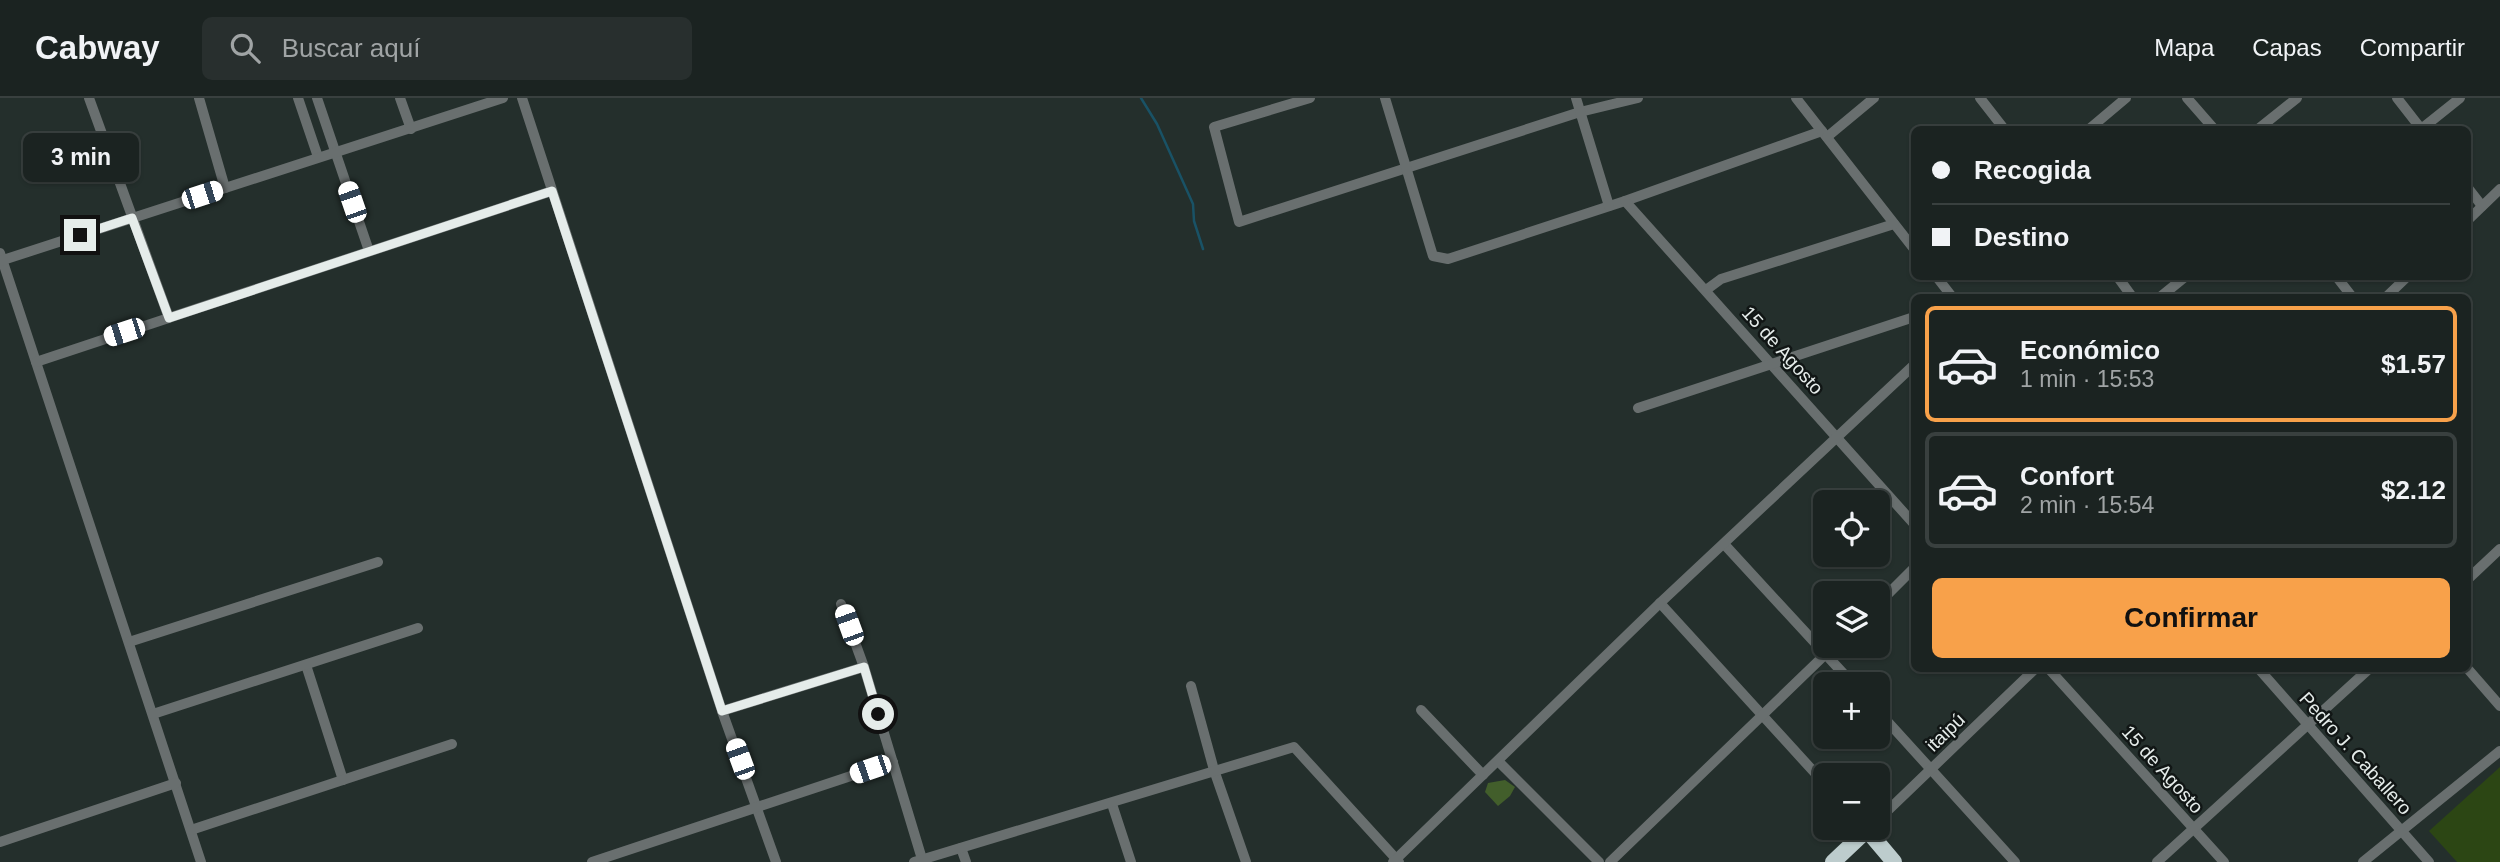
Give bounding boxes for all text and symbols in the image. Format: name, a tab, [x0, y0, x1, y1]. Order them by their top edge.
search box	[202, 17, 692, 80]
text: Cabway	[35, 29, 160, 66]
icon: search	[226, 29, 264, 67]
text: Buscar aquí	[282, 33, 420, 63]
text: Mapa	[2154, 34, 2214, 61]
text: Capas	[2252, 34, 2322, 61]
text: Compartir	[2360, 34, 2465, 61]
callout: 3 min	[22, 134, 138, 183]
text: 3 min	[51, 144, 111, 170]
text: Recogida	[1974, 155, 2091, 185]
car	[179, 179, 226, 211]
car	[336, 179, 369, 225]
route end	[64, 219, 96, 251]
text: Destino	[1974, 222, 2069, 252]
street label: 15 de Agosto	[1738, 302, 1828, 399]
car	[101, 316, 148, 348]
icon: car	[1936, 333, 1999, 396]
text: Económico	[2020, 335, 2160, 365]
text: $1.57	[2381, 349, 2446, 379]
text: 1 min · 15:53	[2020, 366, 2154, 392]
icon: car	[1936, 459, 1999, 522]
text: Confort	[2020, 461, 2114, 491]
text: $2.12	[2381, 475, 2446, 505]
map controls	[1813, 490, 1890, 840]
button: locate	[1813, 490, 1890, 567]
text: 2 min · 15:54	[2020, 492, 2154, 518]
button: Confirmar	[1932, 578, 2450, 658]
button: layers	[1813, 581, 1890, 658]
car	[832, 602, 867, 648]
button: +	[1813, 672, 1890, 749]
street label: Pedro J. Caballero	[2295, 688, 2416, 819]
route start	[862, 698, 894, 730]
street label: itaipú	[1922, 709, 1969, 756]
street label: 15 de Agosto	[2118, 721, 2208, 818]
car	[723, 736, 758, 782]
car	[847, 752, 894, 786]
button: −	[1813, 763, 1890, 840]

